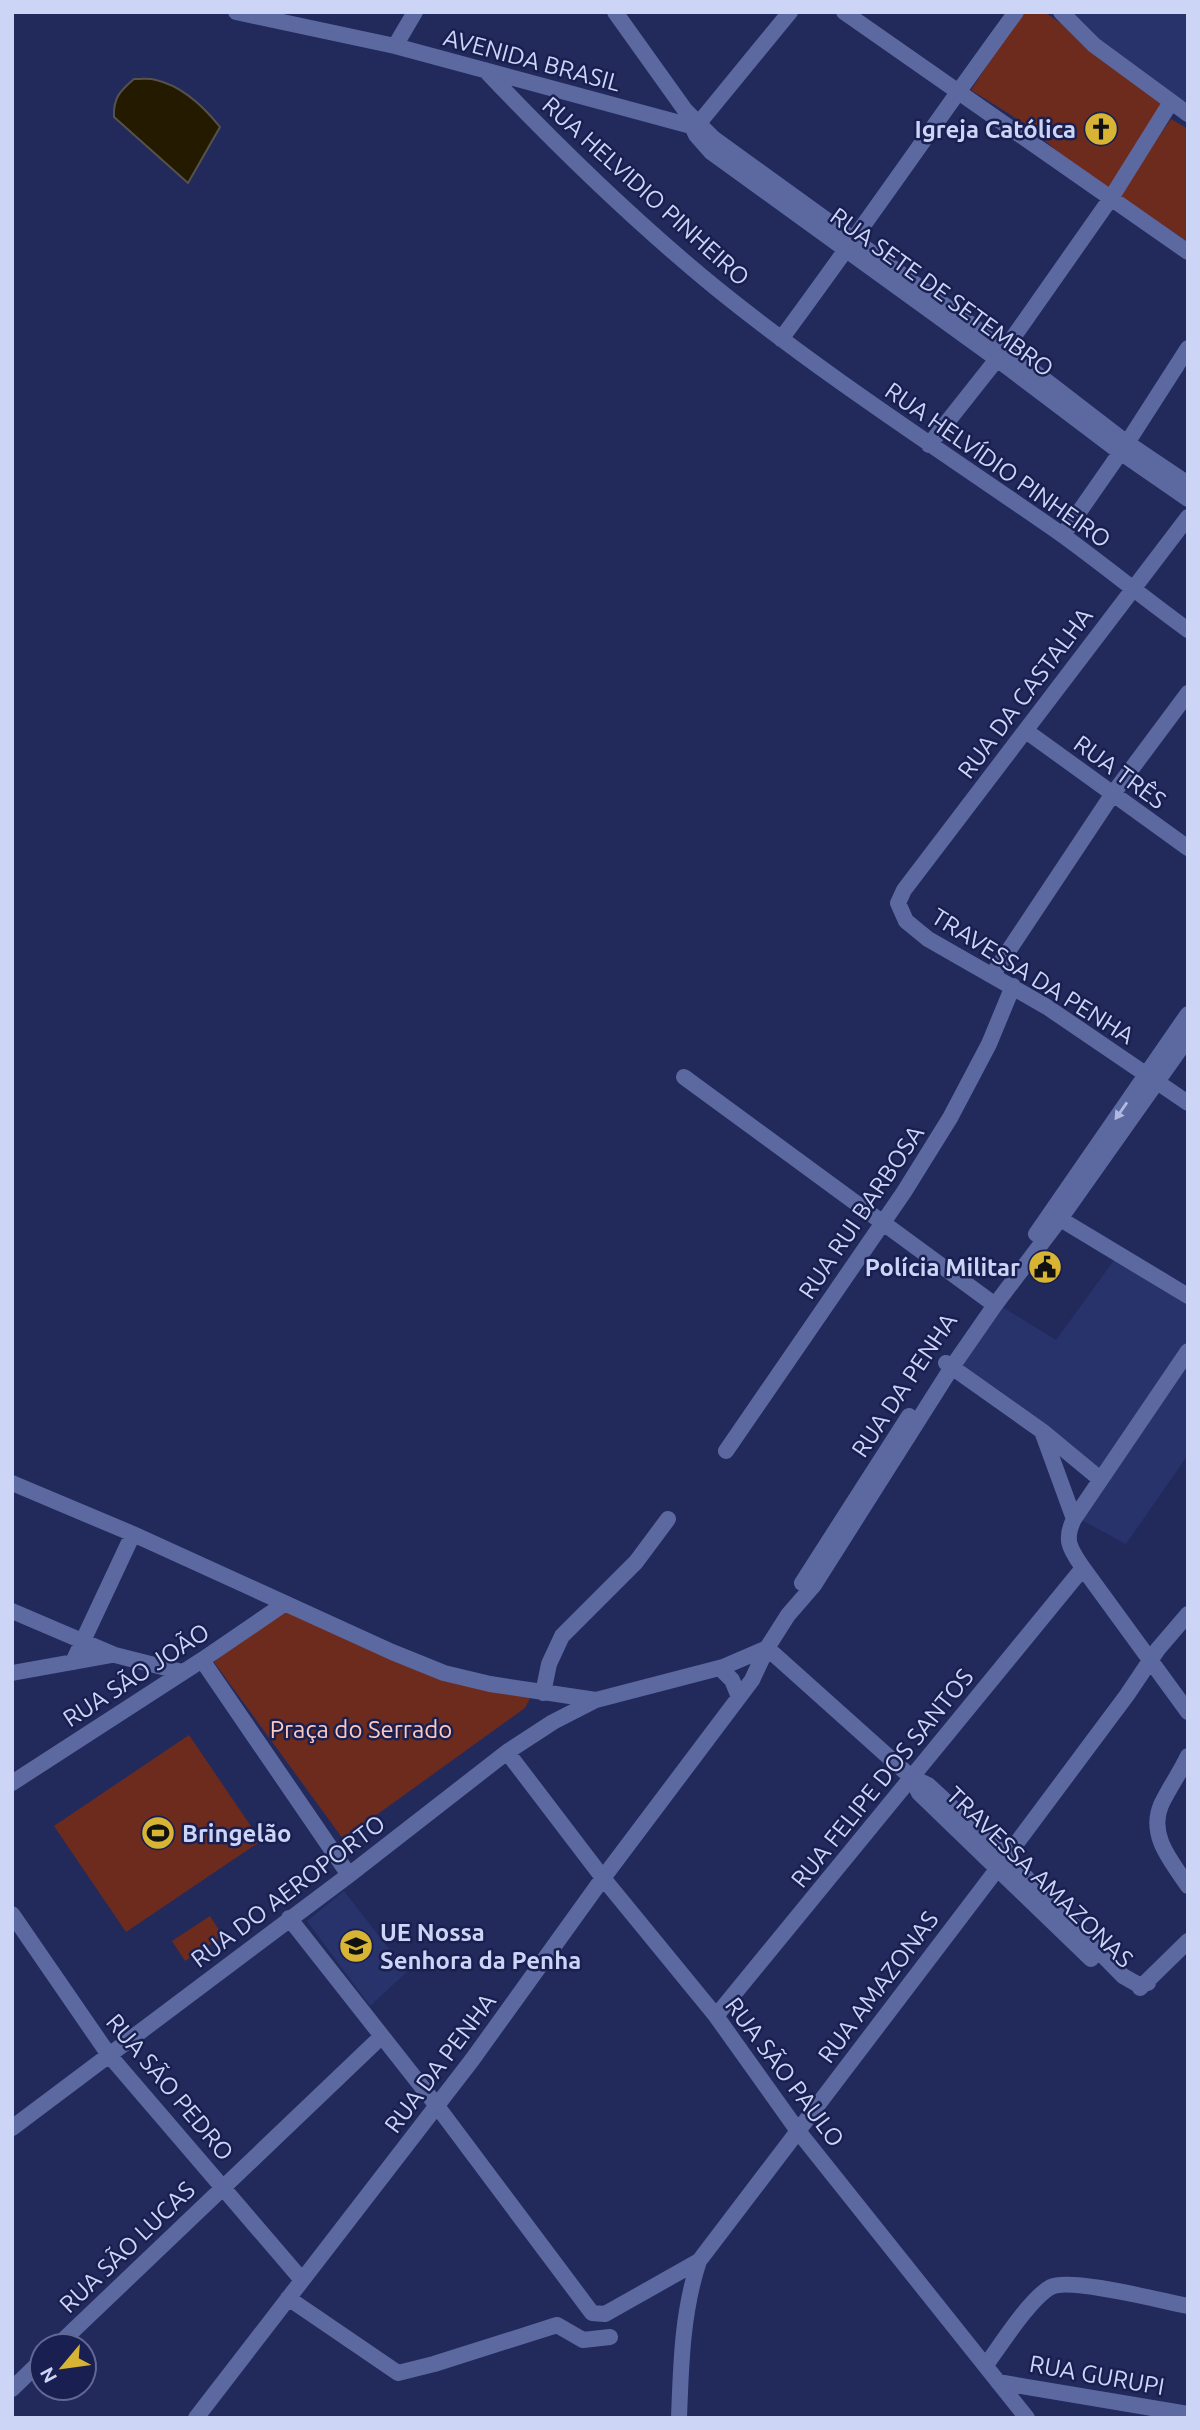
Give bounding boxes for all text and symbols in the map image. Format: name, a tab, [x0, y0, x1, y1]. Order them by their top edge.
street label: AVENIDA BRASIL	[441, 23, 623, 97]
street label: RUA HELVIDIO PINHEIRO	[537, 91, 755, 291]
church icon: Igreja Católica	[1082, 110, 1120, 148]
place label: Igreja Católica	[914, 116, 1076, 143]
street label: RUA SETE DE SETEMBRO	[825, 202, 1059, 382]
street label: RUA HELVÍDIO PINHEIRO	[880, 376, 1116, 553]
street label: RUA DA CASTALHA	[952, 602, 1098, 783]
street label: RUA TRÊS	[1069, 729, 1172, 814]
street label: TRAVESSA DA PENHA	[927, 903, 1139, 1049]
one-way arrow	[1115, 1101, 1128, 1120]
street label: RUA RUI BARBOSA	[793, 1120, 929, 1304]
public building icon: Polícia Militar	[1026, 1248, 1064, 1286]
place label: Polícia Militar	[865, 1254, 1020, 1281]
street label: RUA DA PENHA	[846, 1308, 962, 1462]
street label: RUA SÃO JOÃO	[58, 1618, 214, 1732]
street label: RUA FELIPE DOS SANTOS	[786, 1663, 978, 1893]
park label: Praça do Serrado	[270, 1716, 452, 1743]
street label: TRAVESSA AMAZONAS	[941, 1781, 1139, 1973]
street label: RUA DO AEROPORTO	[186, 1809, 390, 1973]
sports icon: Bringelão	[139, 1814, 177, 1852]
place label: Bringelão	[182, 1820, 291, 1847]
street label: RUA AMAZONAS	[812, 1906, 944, 2068]
place label: UE Nossa Senhora da Penha	[380, 1919, 581, 1974]
school or university icon: UE Nossa Senhora da Penha	[337, 1927, 375, 1965]
street label: RUA DA PENHA	[379, 1988, 501, 2138]
street label: RUA SÃO PAULO	[720, 1992, 850, 2152]
street label: RUA SÃO PEDRO	[101, 2008, 239, 2166]
street label: RUA SÃO LUCAS	[54, 2176, 200, 2318]
north arrow	[28, 2332, 98, 2402]
street label: RUA GURUPI	[1027, 2350, 1167, 2400]
text: N	[35, 2364, 61, 2387]

